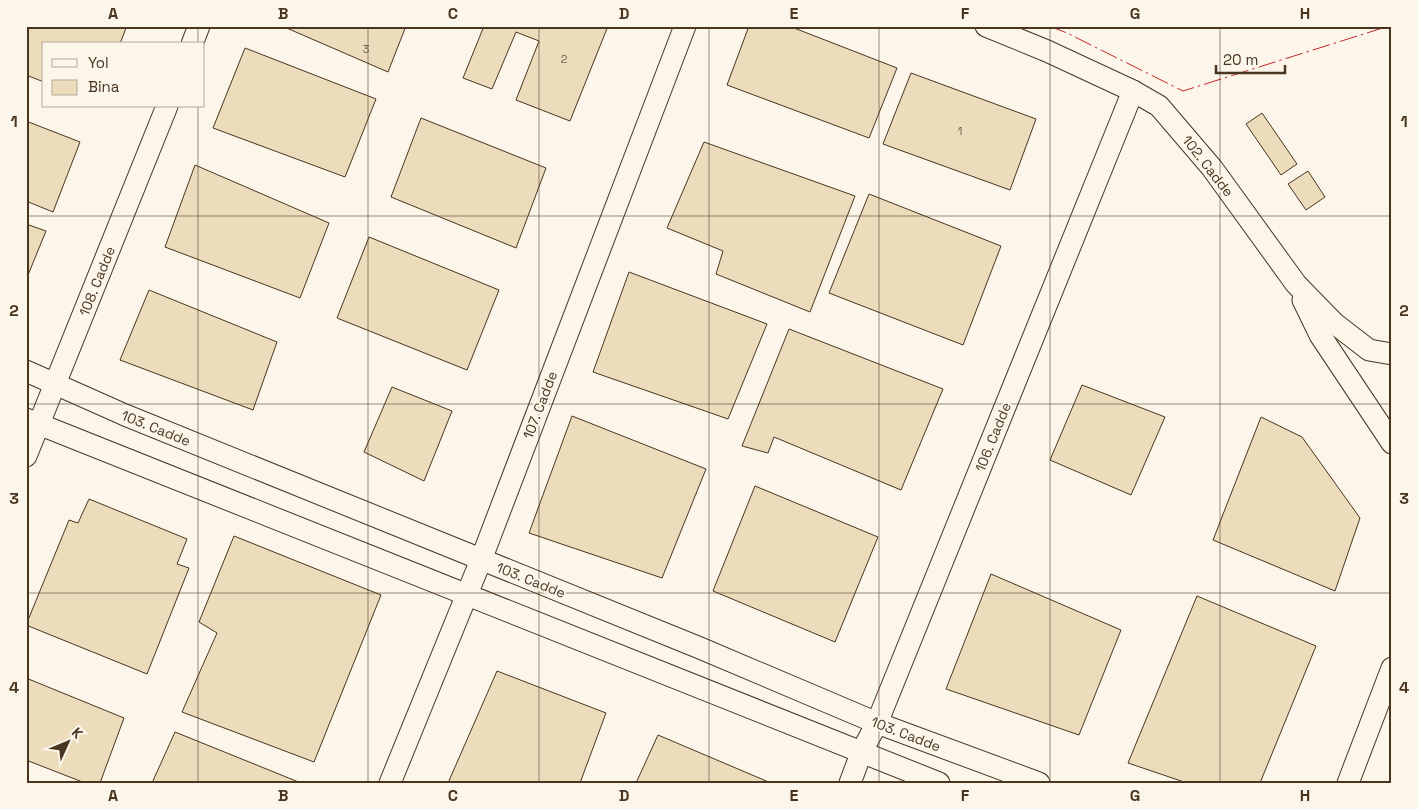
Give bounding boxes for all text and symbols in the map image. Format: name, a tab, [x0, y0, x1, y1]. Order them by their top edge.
text: A	[108, 3, 118, 24]
text: B	[278, 3, 288, 24]
text: C	[448, 3, 458, 24]
text: D	[619, 3, 629, 24]
text: E	[790, 3, 799, 24]
text: F	[961, 3, 970, 24]
text: G	[1130, 3, 1140, 24]
text: H	[1300, 3, 1310, 24]
legend	[42, 42, 205, 108]
house number: 3	[363, 42, 370, 56]
scale bar	[1216, 42, 1284, 74]
text: 20 m	[1223, 50, 1258, 69]
house number: 2	[561, 52, 568, 66]
text: Yol	[88, 53, 109, 72]
text: Bina	[88, 77, 120, 96]
text: 1	[10, 111, 18, 132]
text: 1	[1400, 111, 1408, 132]
house number: 1	[958, 124, 962, 138]
street label: 102. Cadde	[1178, 132, 1238, 200]
street label: 108. Cadde	[75, 244, 119, 318]
text: 2	[9, 300, 19, 321]
text: 2	[1399, 300, 1409, 321]
street label: 107. Cadde	[519, 368, 561, 442]
street label: 106. Cadde	[971, 400, 1015, 474]
street label: 103. Cadde	[119, 406, 193, 450]
text: 3	[9, 488, 19, 509]
text: 3	[1399, 488, 1409, 509]
street label: 103. Cadde	[494, 558, 568, 602]
text: 4	[9, 677, 19, 698]
text: 4	[1399, 677, 1409, 698]
street label: 103. Cadde	[869, 712, 943, 756]
north arrow	[42, 716, 92, 766]
text: K	[68, 724, 87, 743]
text: A	[108, 785, 118, 806]
text: B	[278, 785, 288, 806]
text: C	[448, 785, 458, 806]
text: D	[619, 785, 629, 806]
text: E	[790, 785, 799, 806]
text: F	[961, 785, 970, 806]
text: G	[1130, 785, 1140, 806]
text: H	[1300, 785, 1310, 806]

